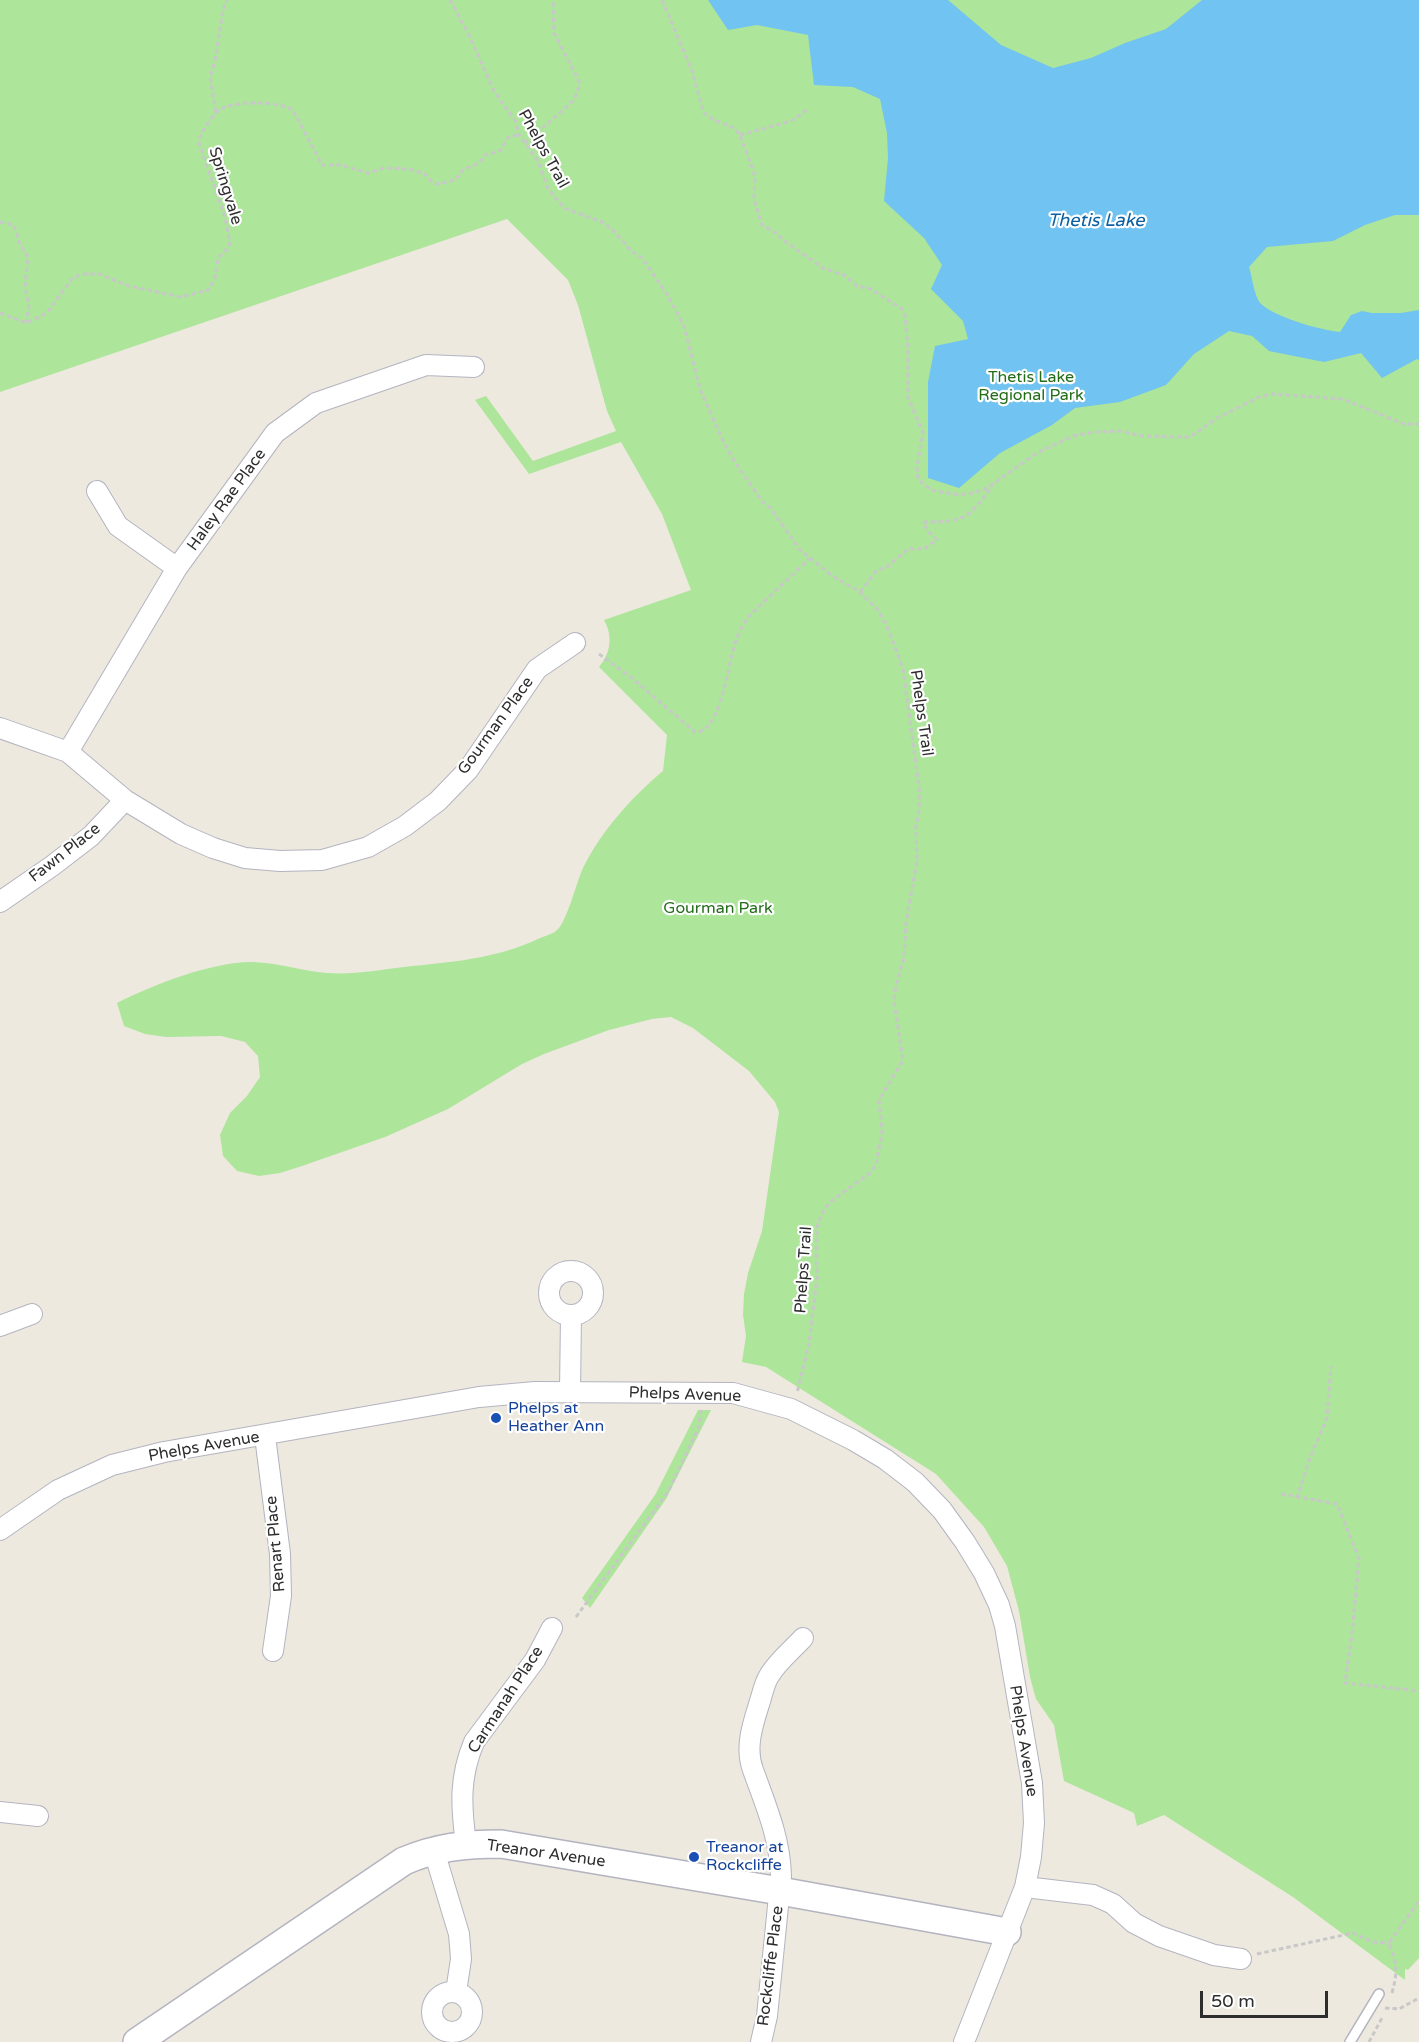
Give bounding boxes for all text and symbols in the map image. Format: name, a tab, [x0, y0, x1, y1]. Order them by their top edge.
street label: Phelps Trail	[513, 106, 573, 192]
street label: Springvale	[204, 145, 246, 227]
water label: Thetis Lake	[1047, 210, 1145, 232]
park label: Thetis Lake Regional Park	[978, 368, 1084, 406]
street label: Haley Rae Place	[184, 445, 270, 555]
street label: Phelps Trail	[905, 668, 937, 758]
street label: Gourman Place	[454, 673, 538, 779]
street label: Fawn Place	[26, 819, 104, 887]
park label: Gourman Park	[663, 899, 773, 919]
street label: Phelps Trail	[791, 1226, 817, 1314]
street label: Phelps Avenue	[628, 1383, 742, 1407]
place label: Phelps at Heather Ann	[508, 1399, 604, 1437]
marker: Phelps at Heather Ann	[489, 1411, 503, 1425]
street label: Phelps Avenue	[147, 1428, 261, 1466]
street label: Renart Place	[262, 1495, 290, 1593]
street label: Carmanah Place	[464, 1643, 548, 1757]
street label: Phelps Avenue	[1005, 1684, 1041, 1798]
street label: Treanor Avenue	[485, 1836, 607, 1872]
place label: Treanor at Rockcliffe	[706, 1838, 783, 1876]
marker: Treanor at Rockcliffe	[687, 1850, 701, 1864]
street label: Rockcliffe Place	[754, 1905, 788, 2027]
scale bar	[1203, 1979, 1330, 2017]
text: 50 m	[1211, 1990, 1255, 2012]

